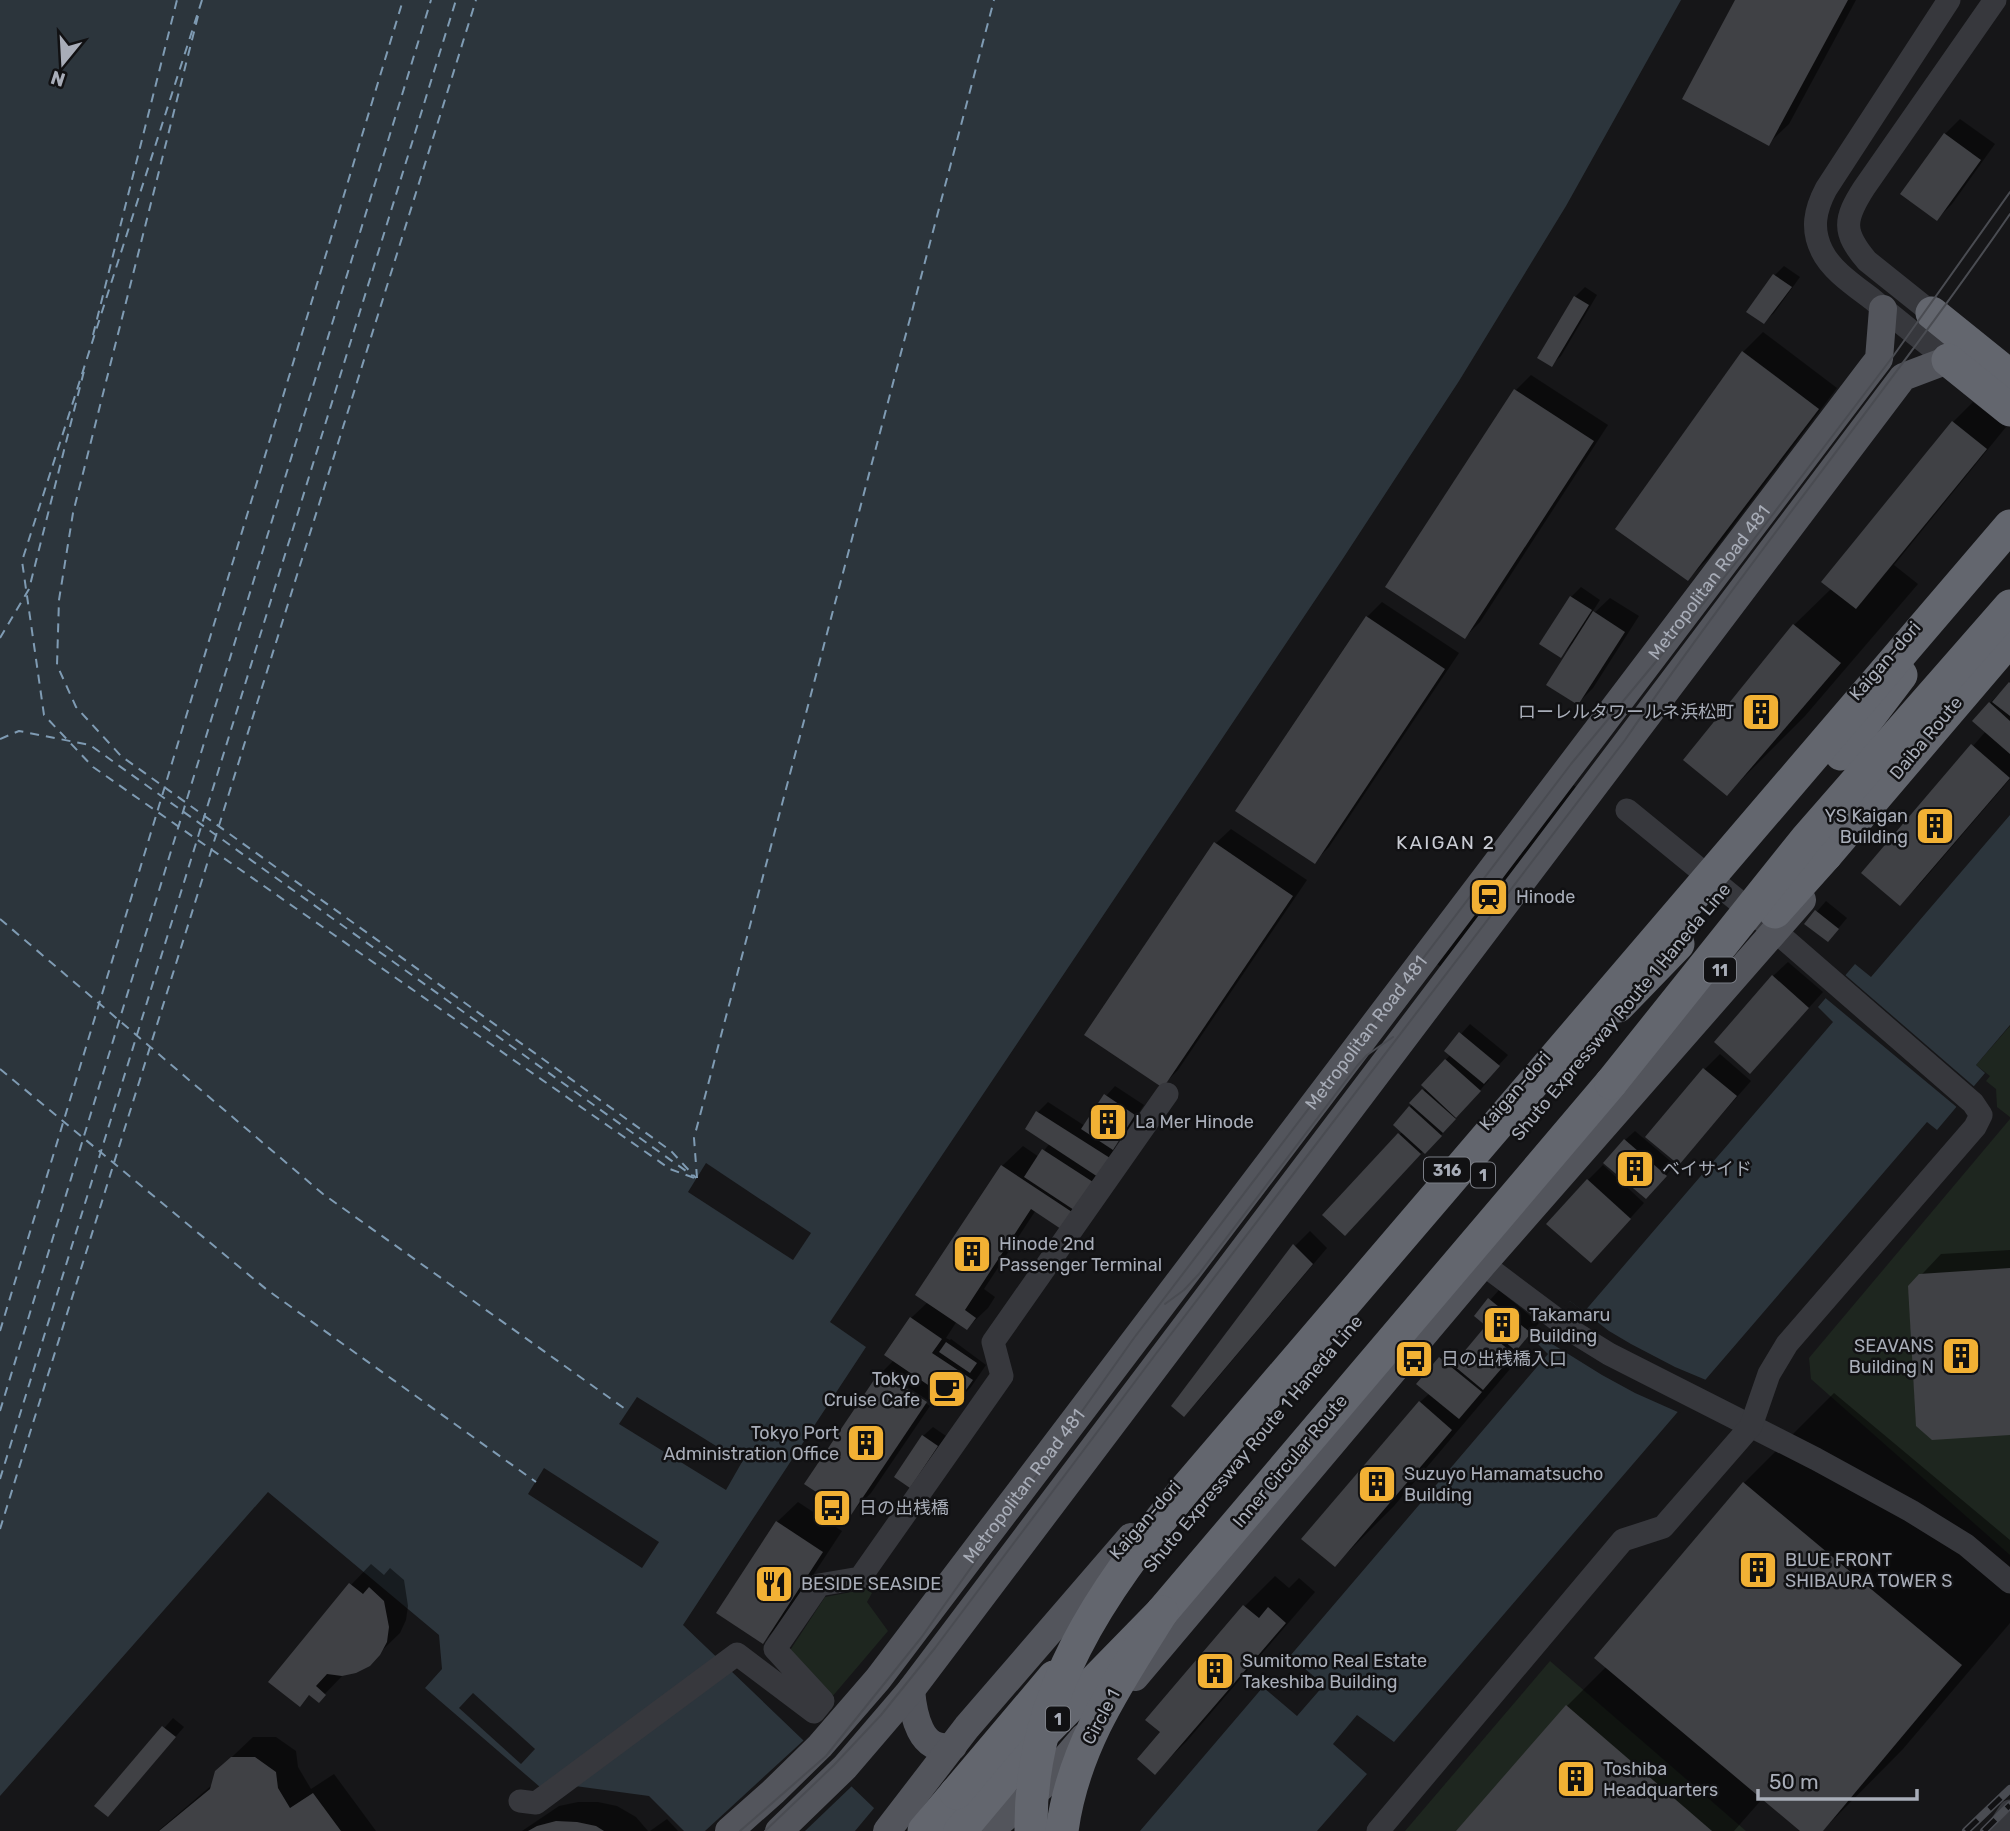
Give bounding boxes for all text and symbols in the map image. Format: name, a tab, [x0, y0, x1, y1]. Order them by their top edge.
north arrow	[28, 28, 98, 98]
text: N	[48, 66, 68, 92]
street label: Metropolitan Road 481	[1644, 501, 1775, 664]
street label: Kaigan-dori	[1845, 617, 1925, 705]
building icon: ローレルタワールネ浜松町	[1740, 691, 1782, 733]
street label: Daiba Route	[1885, 692, 1967, 784]
place label: ローレルタワールネ浜松町	[1518, 701, 1734, 723]
place label: YS Kaigan Building	[1825, 805, 1908, 848]
building icon: YS Kaigan Building	[1914, 805, 1956, 847]
district label: KAIGAN 2	[1396, 831, 1496, 854]
station icon: Hinode	[1468, 876, 1510, 918]
street label: Shuto Expressway Route 1 Haneda Line	[1507, 879, 1735, 1145]
place label: Hinode	[1516, 886, 1575, 908]
street label: Metropolitan Road 481	[1301, 951, 1432, 1114]
road number: 11	[1704, 958, 1736, 982]
street label: Kaigan-dori	[1475, 1047, 1555, 1135]
building icon: La Mer Hinode	[1087, 1101, 1129, 1143]
place label: La Mer Hinode	[1135, 1111, 1254, 1133]
building icon: ベイサイド	[1614, 1148, 1656, 1190]
road number: 316	[1424, 1158, 1470, 1182]
place label: ベイサイド	[1662, 1158, 1752, 1180]
road number: 1	[1471, 1162, 1495, 1188]
building icon: Hinode 2nd Passenger Terminal	[951, 1233, 993, 1275]
place label: Hinode 2nd Passenger Terminal	[999, 1233, 1162, 1276]
building icon: Takamaru Building	[1481, 1304, 1523, 1346]
place label: Takamaru Building	[1529, 1304, 1610, 1347]
street label: Shuto Expressway Route 1 Haneda Line	[1139, 1311, 1367, 1577]
place label: SEAVANS Building N	[1849, 1335, 1934, 1378]
building icon: SEAVANS Building N	[1940, 1335, 1982, 1377]
bus stop icon: 日の出桟橋入口	[1393, 1338, 1435, 1380]
place label: 日の出桟橋入口	[1441, 1348, 1567, 1370]
place label: Tokyo Cruise Cafe	[824, 1368, 920, 1411]
cafe icon: Tokyo Cruise Cafe	[926, 1368, 968, 1410]
street label: Inner Circular Route	[1228, 1390, 1352, 1532]
street label: Metropolitan Road 481	[959, 1405, 1090, 1568]
place label: Tokyo Port Administration Office	[663, 1422, 839, 1465]
building icon: Tokyo Port Administration Office	[845, 1422, 887, 1464]
building icon: Suzuyo Hamamatsucho Building	[1356, 1463, 1398, 1505]
place label: Suzuyo Hamamatsucho Building	[1404, 1463, 1603, 1506]
street label: Kaigan-dori	[1105, 1476, 1185, 1564]
bus stop icon: 日の出桟橋	[811, 1487, 853, 1529]
place label: 日の出桟橋	[859, 1497, 949, 1519]
building icon: BLUE FRONT SHIBAURA TOWER S	[1737, 1549, 1779, 1591]
place label: BLUE FRONT SHIBAURA TOWER S	[1785, 1549, 1953, 1592]
restaurant icon: BESIDE SEASIDE	[753, 1563, 795, 1605]
place label: BESIDE SEASIDE	[801, 1573, 941, 1595]
building icon: Sumitomo Real Estate Takeshiba Building	[1194, 1650, 1236, 1692]
place label: Sumitomo Real Estate Takeshiba Building	[1242, 1650, 1427, 1693]
street label: Circle 1	[1077, 1686, 1125, 1748]
road number: 1	[1046, 1707, 1070, 1732]
building icon: Toshiba Headquarters	[1555, 1758, 1597, 1800]
place label: Toshiba Headquarters	[1603, 1758, 1718, 1801]
scale bar	[1758, 1758, 1917, 1802]
text: 50 m	[1769, 1769, 1819, 1794]

